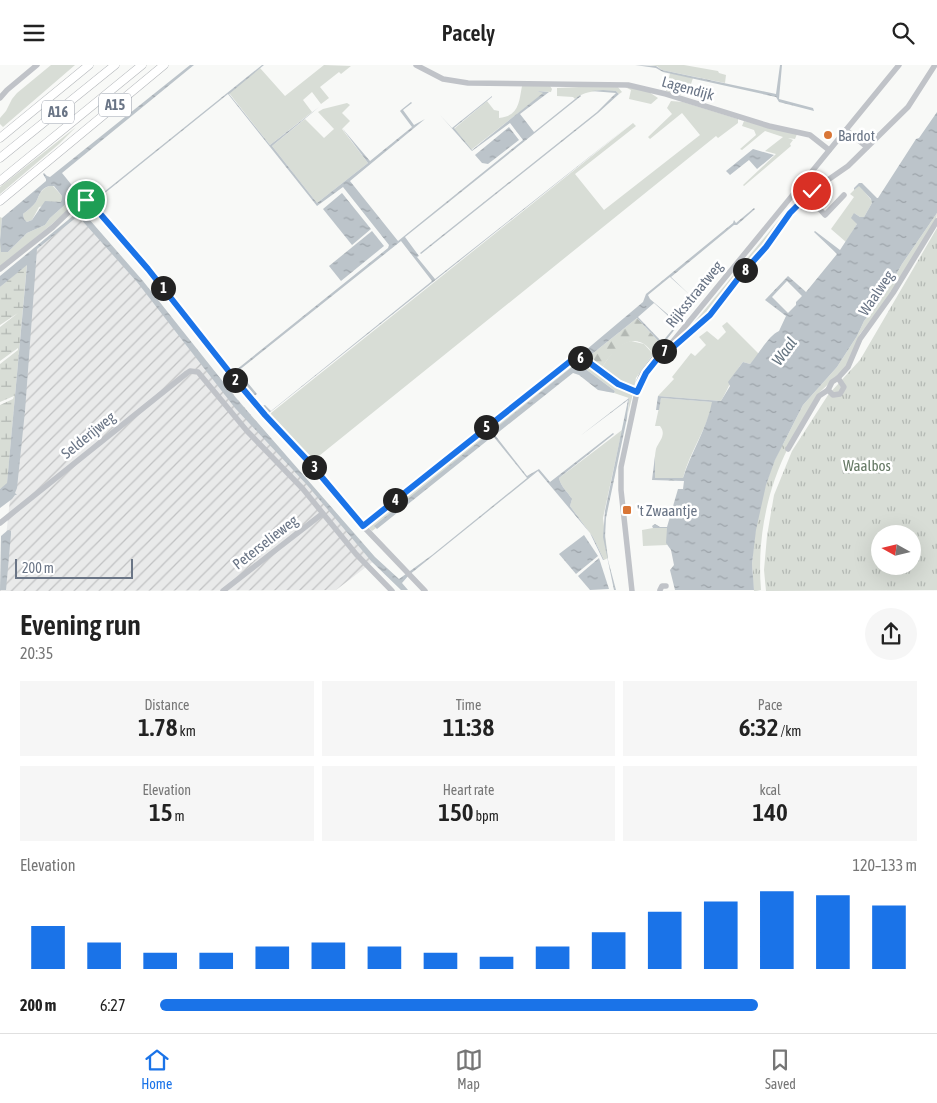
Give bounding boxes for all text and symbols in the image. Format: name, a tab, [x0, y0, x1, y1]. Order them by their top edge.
icon: menu	[20, 19, 48, 47]
icon: search	[889, 19, 917, 47]
text: Pacely	[442, 20, 495, 46]
street label: Lagendijk	[660, 72, 716, 104]
road number: A15	[99, 93, 131, 117]
road number: A16	[42, 101, 74, 123]
place label: Bardot	[838, 127, 875, 144]
marker: Bardot	[822, 129, 834, 141]
pin	[791, 170, 833, 212]
icon: check	[798, 177, 826, 205]
pin	[65, 179, 107, 221]
icon: arrive	[72, 186, 100, 214]
street label: Rijksstraatweg	[662, 257, 726, 331]
pin: 8	[732, 257, 758, 283]
text: 8	[742, 262, 749, 278]
street label: Waalweg	[855, 267, 897, 319]
pin: 1	[150, 275, 176, 301]
text: 1	[160, 280, 167, 296]
water label: Waal	[768, 334, 800, 368]
pin: 7	[652, 339, 676, 363]
text: 7	[661, 343, 668, 359]
pin: 6	[568, 345, 592, 371]
text: 6	[577, 350, 584, 366]
pin: 2	[222, 367, 248, 393]
text: 2	[232, 372, 239, 388]
street label: Selderijweg	[58, 408, 119, 462]
pin: 5	[474, 415, 498, 439]
text: 5	[483, 419, 490, 435]
pin: 3	[302, 455, 326, 479]
park label: Waalbos	[843, 457, 891, 474]
text: 3	[311, 459, 318, 475]
pin: 4	[382, 487, 408, 513]
text: 4	[392, 492, 399, 508]
place label: 't Zwaantje	[637, 502, 697, 519]
marker: 't Zwaantje	[621, 504, 633, 516]
street label: Peterselieweg	[229, 511, 301, 573]
north arrow	[871, 525, 921, 575]
map controls	[871, 525, 921, 575]
scale bar	[15, 555, 132, 579]
text: 200 m	[22, 560, 54, 576]
button: share	[865, 608, 917, 660]
text: Evening run	[20, 609, 141, 641]
text: 20:35	[20, 644, 53, 662]
text: Distance	[144, 697, 189, 713]
text: Time	[456, 697, 481, 713]
text: Pace	[758, 697, 782, 713]
text: 1.78	[138, 713, 178, 741]
text: 11:38	[443, 713, 494, 741]
text: 6:32	[739, 713, 779, 741]
text: km	[178, 723, 196, 739]
text: /km	[779, 723, 801, 739]
text: Elevation	[143, 782, 191, 798]
text: Heart rate	[443, 782, 494, 798]
text: kcal	[760, 782, 781, 798]
text: 15	[149, 798, 173, 826]
text: 150	[438, 798, 473, 826]
text: 140	[753, 798, 788, 826]
text: m	[173, 808, 185, 824]
text: bpm	[473, 808, 499, 824]
text: Elevation	[20, 856, 75, 874]
text: 120–133 m	[853, 856, 917, 874]
text: 200 m	[20, 996, 56, 1014]
text: 6:27	[100, 996, 125, 1014]
tab: Home	[141, 1046, 172, 1092]
tab: Map	[455, 1046, 483, 1092]
tab: Saved	[765, 1046, 796, 1092]

